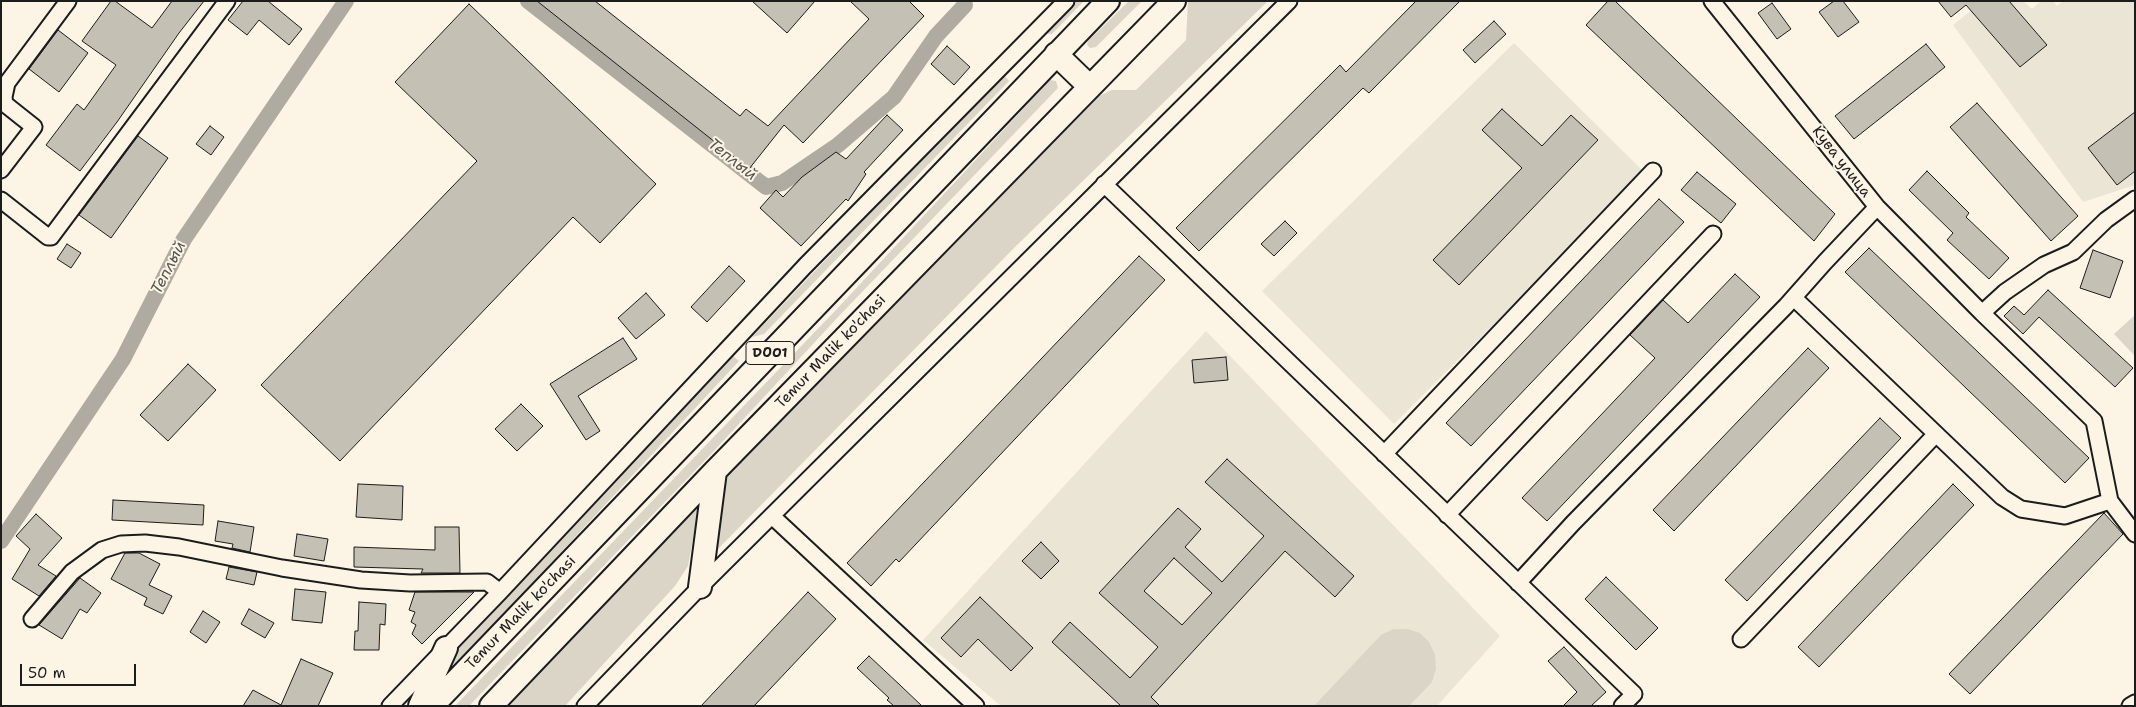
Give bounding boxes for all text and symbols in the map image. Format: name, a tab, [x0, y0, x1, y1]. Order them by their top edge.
street label: Кува улица	[1808, 123, 1874, 201]
water label: Теплый	[704, 135, 760, 185]
water label: Теплый	[147, 238, 191, 298]
street label: Temur Malik ko'chasi	[772, 291, 890, 413]
road number: D001	[746, 342, 794, 364]
street label: Temur Malik ko'chasi	[462, 552, 580, 674]
scale bar	[22, 654, 139, 686]
text: 50 m	[28, 663, 66, 683]

